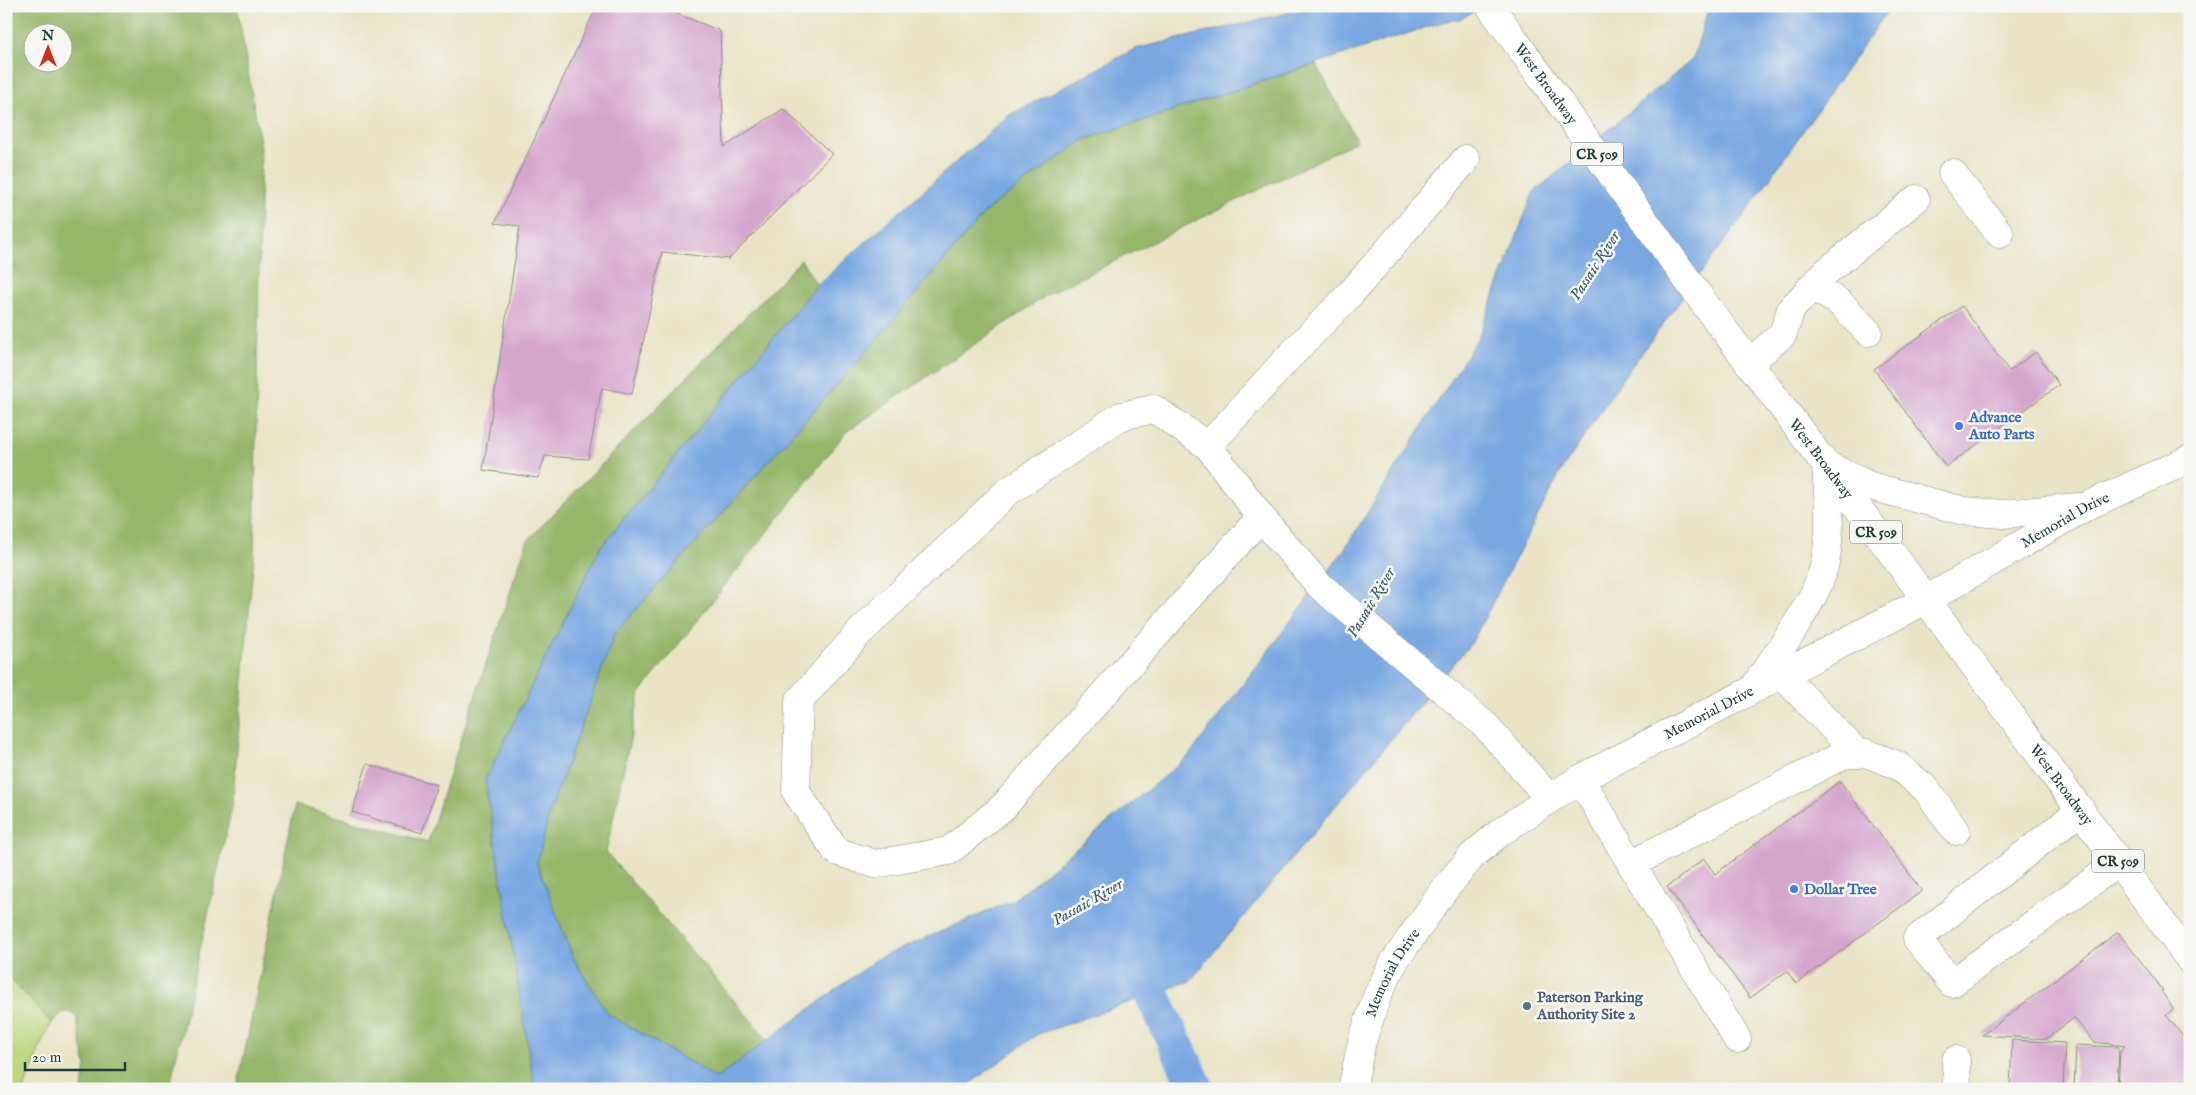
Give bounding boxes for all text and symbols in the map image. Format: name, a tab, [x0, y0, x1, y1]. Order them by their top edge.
north arrow	[22, 22, 72, 72]
text: N	[41, 27, 54, 45]
street label: West Broadway	[1510, 40, 1582, 129]
road number: CR 509	[1571, 142, 1623, 166]
water label: Passaic River	[1566, 227, 1626, 304]
place label: Advance Auto Parts	[1968, 408, 2035, 444]
street label: West Broadway	[1784, 415, 1857, 504]
marker: Advance Auto Parts	[1953, 420, 1965, 432]
street label: Memorial Drive	[2017, 488, 2113, 553]
road number: CR 509	[1850, 520, 1902, 544]
water label: Passaic River	[1343, 563, 1401, 642]
street label: Memorial Drive	[1661, 682, 1757, 744]
street label: West Broadway	[2025, 741, 2097, 830]
road number: CR 509	[2092, 849, 2144, 872]
water label: Passaic River	[1049, 874, 1128, 931]
place label: Dollar Tree	[1804, 880, 1877, 899]
marker: Dollar Tree	[1788, 883, 1800, 895]
street label: Memorial Drive	[1362, 925, 1424, 1020]
place label: Paterson Parking Authority Site 2	[1536, 988, 1644, 1024]
marker: Paterson Parking Authority Site 2	[1521, 1000, 1533, 1012]
scale bar	[25, 1040, 125, 1072]
text: 20 m	[32, 1048, 62, 1067]

